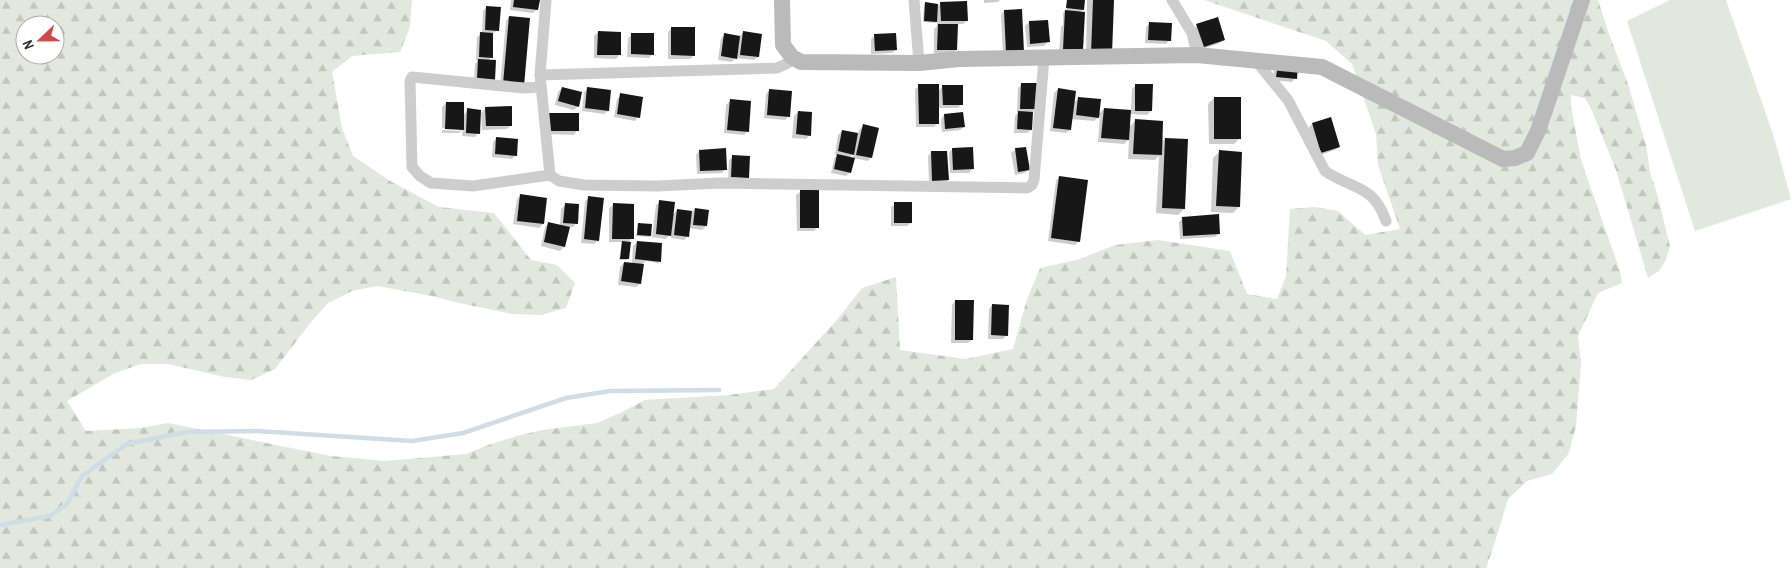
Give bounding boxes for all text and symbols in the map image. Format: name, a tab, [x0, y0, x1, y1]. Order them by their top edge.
north arrow	[15, 15, 65, 65]
text: N	[18, 38, 38, 52]

